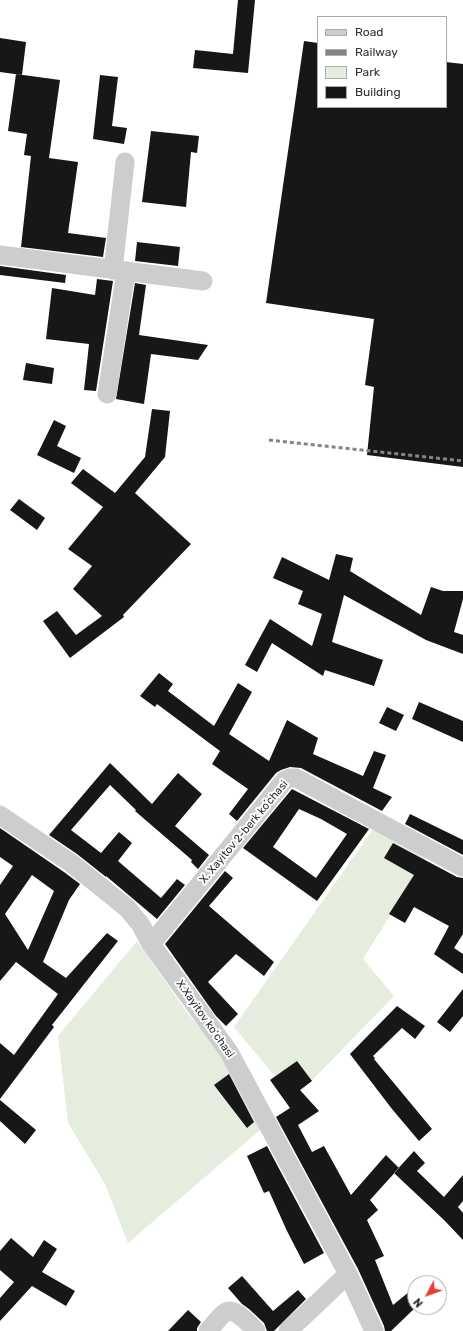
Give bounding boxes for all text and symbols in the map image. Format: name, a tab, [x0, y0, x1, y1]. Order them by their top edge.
legend	[317, 16, 447, 108]
text: Road	[355, 25, 383, 39]
text: Railway	[355, 45, 398, 59]
text: Park	[355, 65, 380, 79]
text: Building	[355, 85, 401, 99]
street label: X. Xayitov 2-berk koʼchasi	[197, 778, 291, 886]
street label: X.Xayitov koʻchasi	[173, 978, 237, 1060]
north arrow	[407, 1275, 447, 1315]
text: N	[411, 1295, 426, 1310]

